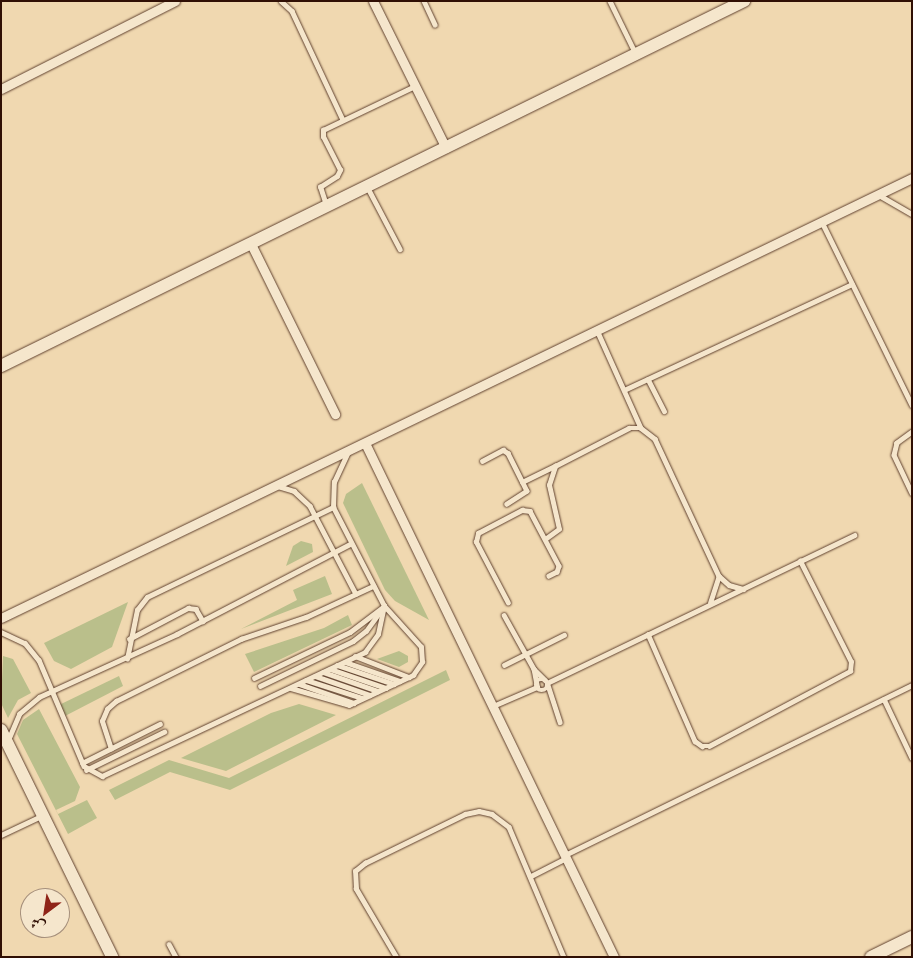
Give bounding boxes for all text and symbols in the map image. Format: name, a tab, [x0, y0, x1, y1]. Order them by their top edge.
north arrow	[20, 888, 70, 938]
text: ش	[27, 913, 49, 937]

